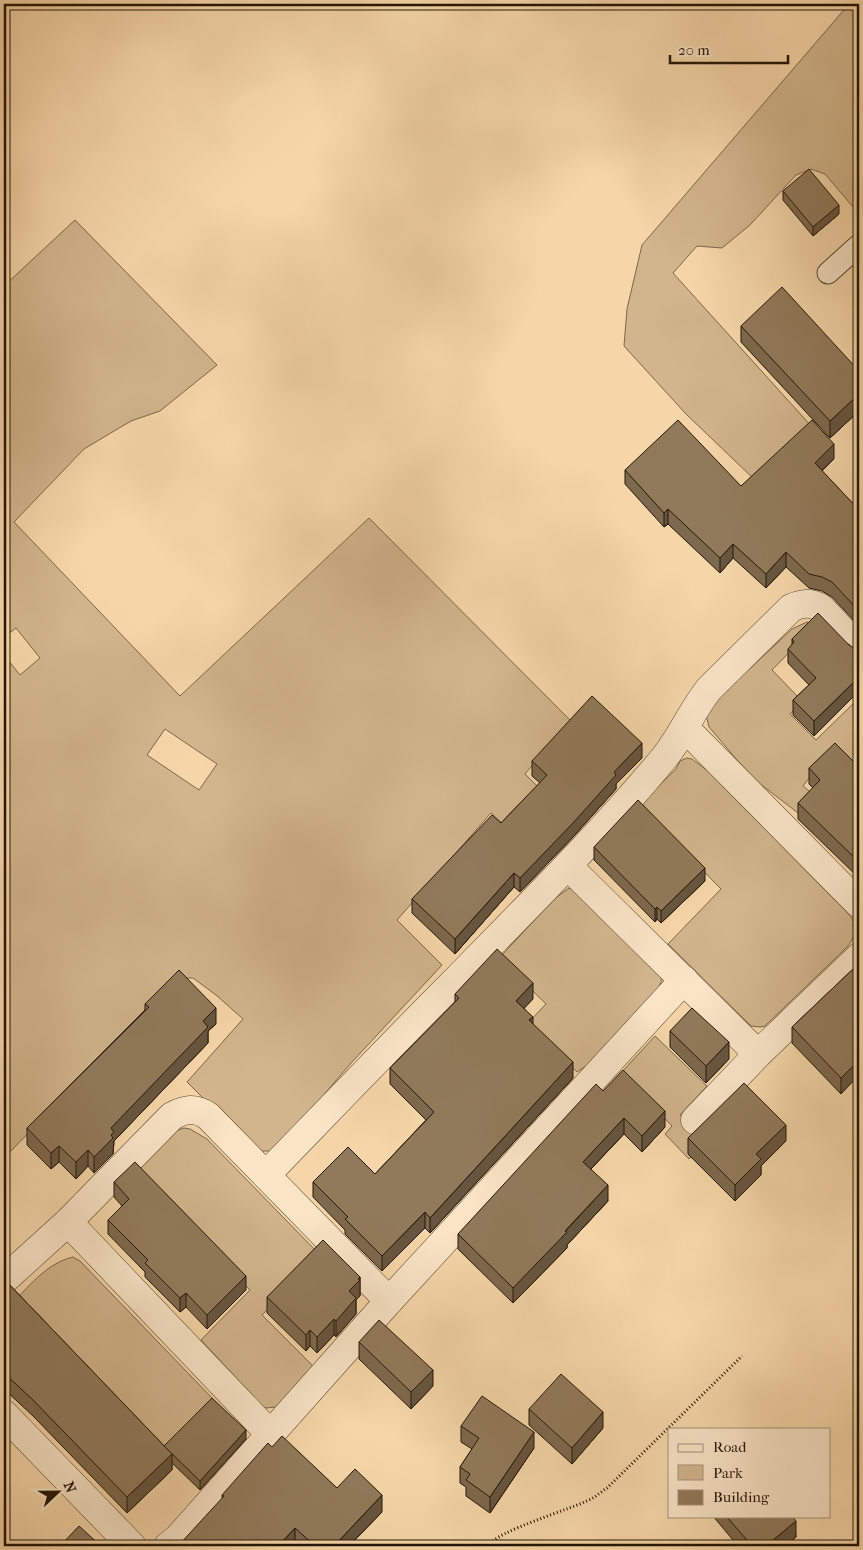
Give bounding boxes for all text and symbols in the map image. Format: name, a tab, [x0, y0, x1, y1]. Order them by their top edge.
scale bar	[670, 32, 788, 64]
text: 20 m	[678, 41, 710, 59]
legend	[668, 1428, 830, 1518]
text: Road	[713, 1438, 747, 1456]
text: Park	[713, 1464, 743, 1482]
north arrow	[32, 1468, 82, 1518]
text: N	[60, 1479, 80, 1496]
text: Building	[713, 1488, 770, 1506]

